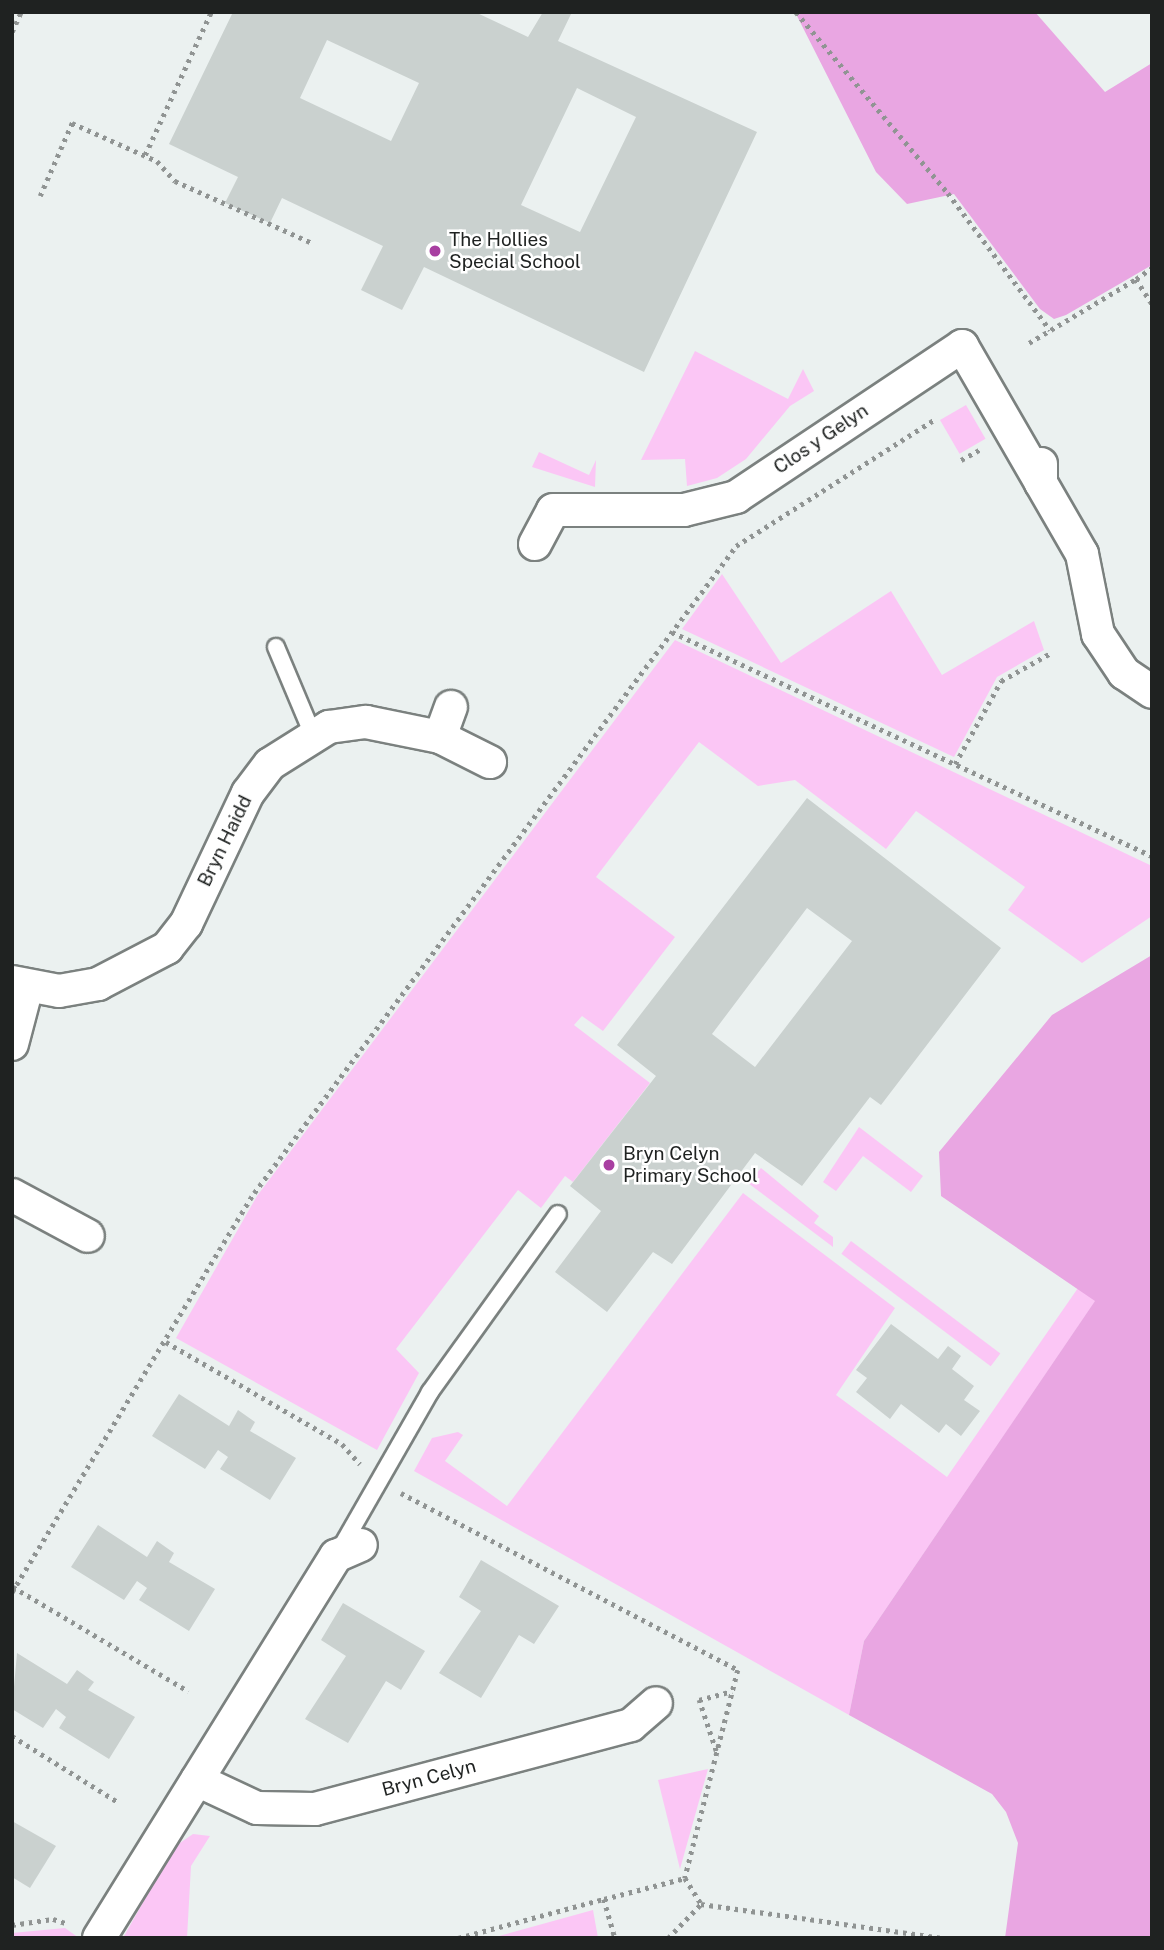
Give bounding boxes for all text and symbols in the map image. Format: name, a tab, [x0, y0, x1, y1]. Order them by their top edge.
place label: The Hollies Special School	[449, 229, 581, 273]
marker: The Hollies Special School	[427, 243, 443, 259]
street label: Clos y Gelyn	[769, 399, 873, 479]
street label: Bryn Haidd	[193, 792, 257, 890]
place label: Bryn Celyn Primary School	[623, 1143, 758, 1187]
marker: Bryn Celyn Primary School	[601, 1157, 617, 1173]
street label: Bryn Celyn	[379, 1755, 479, 1801]

